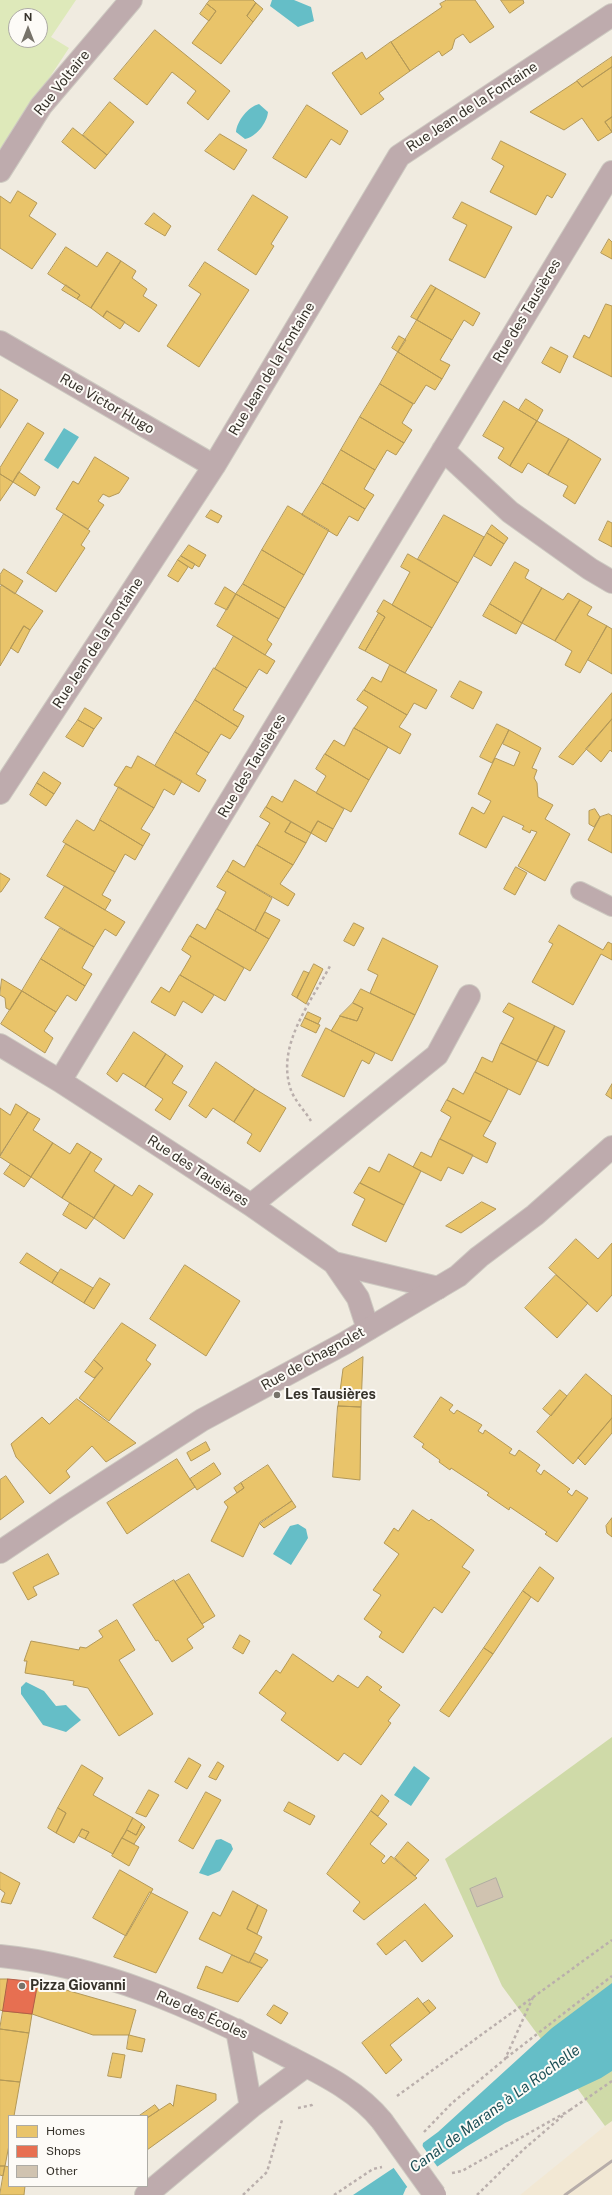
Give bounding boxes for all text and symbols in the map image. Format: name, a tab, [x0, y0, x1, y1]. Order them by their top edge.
north arrow	[8, 8, 48, 48]
text: N	[24, 11, 32, 23]
street label: Rue Voltaire	[31, 47, 93, 119]
street label: Rue Jean de la Fontaine	[403, 58, 541, 156]
street label: Rue des Tausières	[489, 256, 565, 366]
street label: Rue Jean de la Fontaine	[225, 299, 319, 439]
street label: Rue Victor Hugo	[57, 370, 157, 438]
street label: Rue Jean de la Fontaine	[49, 574, 147, 712]
street label: Rue des Tausières	[214, 711, 290, 821]
street label: Rue des Tausières	[144, 1132, 252, 1210]
street label: Rue de Chagnolet	[258, 1324, 368, 1394]
place label: Les Tausières	[285, 1387, 376, 1403]
marker: Les Tausières	[272, 1390, 282, 1400]
place label: Pizza Giovanni	[30, 1978, 126, 1994]
marker: Pizza Giovanni	[17, 1981, 27, 1991]
street label: Rue des Écoles	[154, 1987, 250, 2043]
water label: Canal de Marans à La Rochelle	[406, 2041, 584, 2177]
legend	[8, 2115, 148, 2187]
text: Homes	[46, 2124, 85, 2138]
text: Shops	[46, 2144, 81, 2158]
text: Other	[46, 2164, 78, 2178]

